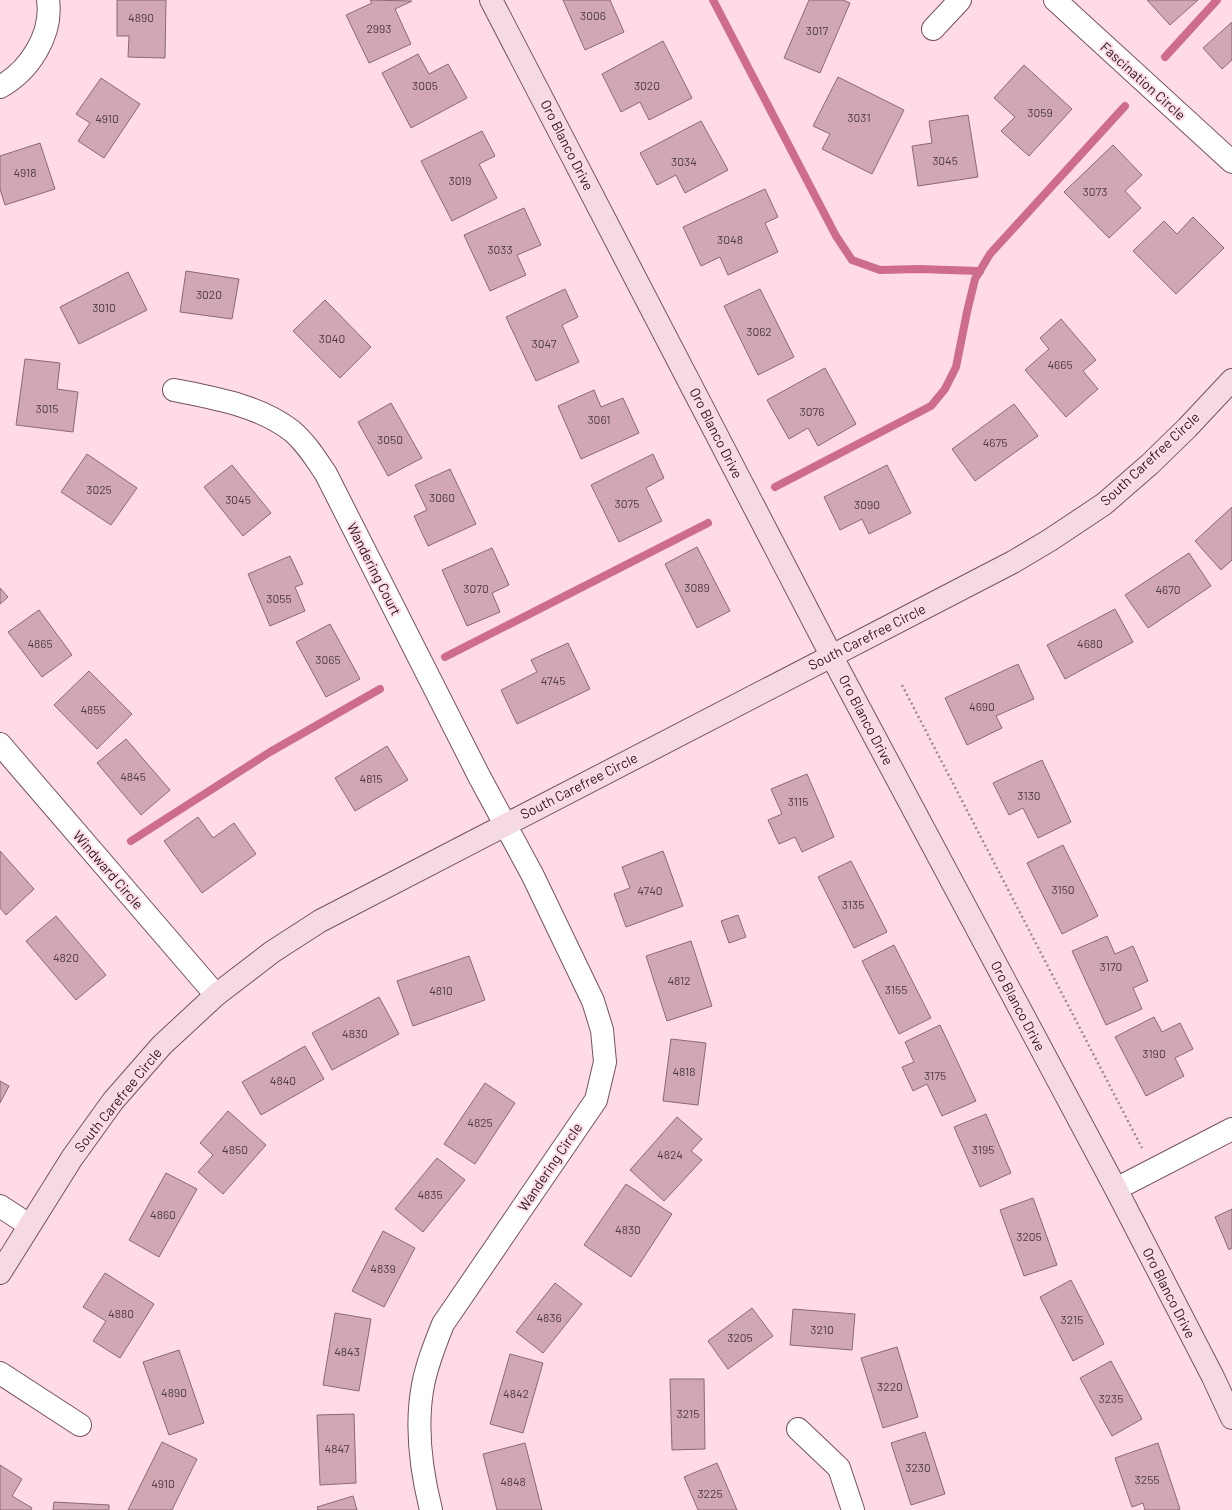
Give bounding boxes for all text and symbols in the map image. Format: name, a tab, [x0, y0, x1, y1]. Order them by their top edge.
house number: 3006	[580, 8, 606, 22]
house number: 4890	[128, 10, 154, 24]
house number: 2993	[366, 21, 392, 35]
house number: 3017	[806, 23, 829, 37]
street label: Fascination Circle	[1097, 38, 1189, 123]
house number: 3005	[412, 78, 438, 92]
house number: 3020	[634, 78, 660, 92]
street label: Oro Blanco Drive	[537, 97, 598, 193]
house number: 3059	[1027, 105, 1053, 119]
house number: 3031	[847, 110, 871, 124]
house number: 4910	[95, 111, 119, 125]
house number: 3045	[932, 153, 958, 167]
house number: 3034	[671, 154, 697, 168]
house number: 4918	[13, 165, 37, 179]
house number: 3019	[448, 173, 472, 187]
house number: 3073	[1083, 184, 1107, 198]
house number: 3048	[717, 232, 743, 246]
house number: 3033	[487, 242, 513, 256]
house number: 3020	[196, 287, 222, 301]
house number: 3010	[92, 300, 116, 314]
house number: 3062	[746, 324, 772, 338]
house number: 3040	[319, 331, 345, 345]
house number: 3047	[532, 336, 557, 350]
house number: 4665	[1047, 357, 1073, 371]
street label: Oro Blanco Drive	[686, 385, 747, 481]
house number: 3015	[36, 401, 59, 415]
house number: 3076	[800, 404, 824, 418]
street label: South Carefree Circle	[1097, 408, 1203, 509]
house number: 3061	[587, 412, 611, 426]
house number: 3050	[377, 432, 403, 446]
house number: 4675	[983, 435, 1007, 449]
house number: 3025	[86, 482, 112, 496]
house number: 3060	[429, 490, 455, 504]
house number: 3045	[225, 492, 251, 506]
house number: 3075	[615, 496, 639, 510]
house number: 3090	[854, 497, 880, 511]
street label: Wandering Court	[344, 520, 405, 618]
house number: 3089	[684, 580, 710, 594]
house number: 3070	[463, 581, 489, 595]
house number: 4670	[1155, 582, 1181, 596]
house number: 3055	[266, 591, 292, 605]
street label: South Carefree Circle	[805, 600, 928, 674]
house number: 4865	[27, 636, 53, 650]
house number: 4680	[1077, 636, 1103, 650]
house number: 3065	[315, 652, 341, 666]
street label: Oro Blanco Drive	[836, 672, 897, 768]
house number: 4745	[541, 673, 565, 687]
house number: 4690	[969, 699, 995, 713]
house number: 4855	[80, 702, 106, 716]
street label: South Carefree Circle	[517, 749, 640, 823]
house number: 4845	[120, 769, 146, 783]
house number: 4815	[360, 771, 382, 785]
house number: 3130	[1017, 788, 1041, 802]
house number: 3115	[788, 794, 808, 808]
street label: Windward Circle	[70, 827, 147, 912]
house number: 3150	[1051, 882, 1075, 896]
house number: 4740	[637, 883, 663, 897]
house number: 3135	[842, 897, 864, 911]
house number: 4820	[53, 950, 79, 964]
street label: Oro Blanco Drive	[988, 958, 1049, 1054]
house number: 3170	[1100, 959, 1122, 973]
house number: 4812	[667, 973, 691, 987]
house number: 3155	[885, 982, 907, 996]
house number: 4810	[429, 983, 453, 997]
house number: 4830	[342, 1026, 368, 1040]
street label: South Carefree Circle	[70, 1044, 165, 1155]
house number: 3190	[1142, 1046, 1166, 1060]
house number: 4818	[673, 1064, 695, 1078]
house number: 3175	[924, 1068, 946, 1082]
house number: 4840	[270, 1073, 296, 1087]
house number: 4825	[467, 1115, 493, 1129]
street label: Wandering Circle	[514, 1119, 585, 1214]
house number: 4850	[222, 1142, 248, 1156]
house number: 3195	[972, 1142, 994, 1156]
house number: 4824	[657, 1147, 683, 1161]
house number: 4835	[417, 1187, 443, 1201]
house number: 4860	[150, 1207, 176, 1221]
house number: 4830	[615, 1222, 641, 1236]
house number: 3205	[1016, 1229, 1042, 1243]
street label: Oro Blanco Drive	[1139, 1245, 1200, 1341]
house number: 4839	[370, 1261, 396, 1275]
house number: 4880	[108, 1306, 134, 1320]
house number: 4836	[536, 1310, 562, 1324]
house number: 3215	[1061, 1312, 1083, 1326]
house number: 3210	[810, 1322, 834, 1336]
house number: 3205	[727, 1330, 753, 1344]
house number: 4843	[334, 1344, 360, 1358]
house number: 3220	[877, 1379, 903, 1393]
house number: 4890	[161, 1385, 187, 1399]
house number: 4842	[503, 1386, 529, 1400]
house number: 3235	[1099, 1391, 1123, 1405]
house number: 3215	[677, 1406, 699, 1420]
house number: 4847	[325, 1441, 350, 1455]
house number: 3230	[905, 1460, 931, 1474]
house number: 3255	[1135, 1472, 1159, 1486]
house number: 4848	[500, 1474, 526, 1488]
house number: 4910	[151, 1476, 175, 1490]
house number: 3225	[697, 1486, 723, 1500]

